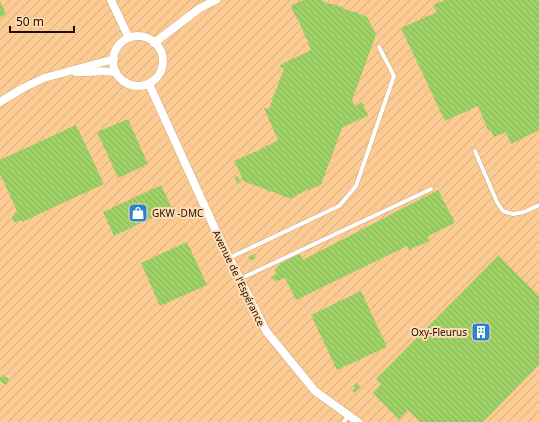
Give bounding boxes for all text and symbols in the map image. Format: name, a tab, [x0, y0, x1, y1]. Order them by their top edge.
scale bar	[10, 8, 74, 34]
text: 50 m	[16, 13, 44, 30]
shop icon: GKW -DMC	[127, 202, 149, 224]
place label: GKW -DMC	[152, 206, 204, 220]
street label: Avenue de l'Espérance	[210, 228, 269, 329]
building icon: Oxy-Fleurus	[470, 321, 492, 343]
place label: Oxy-Fleurus	[411, 325, 467, 339]

